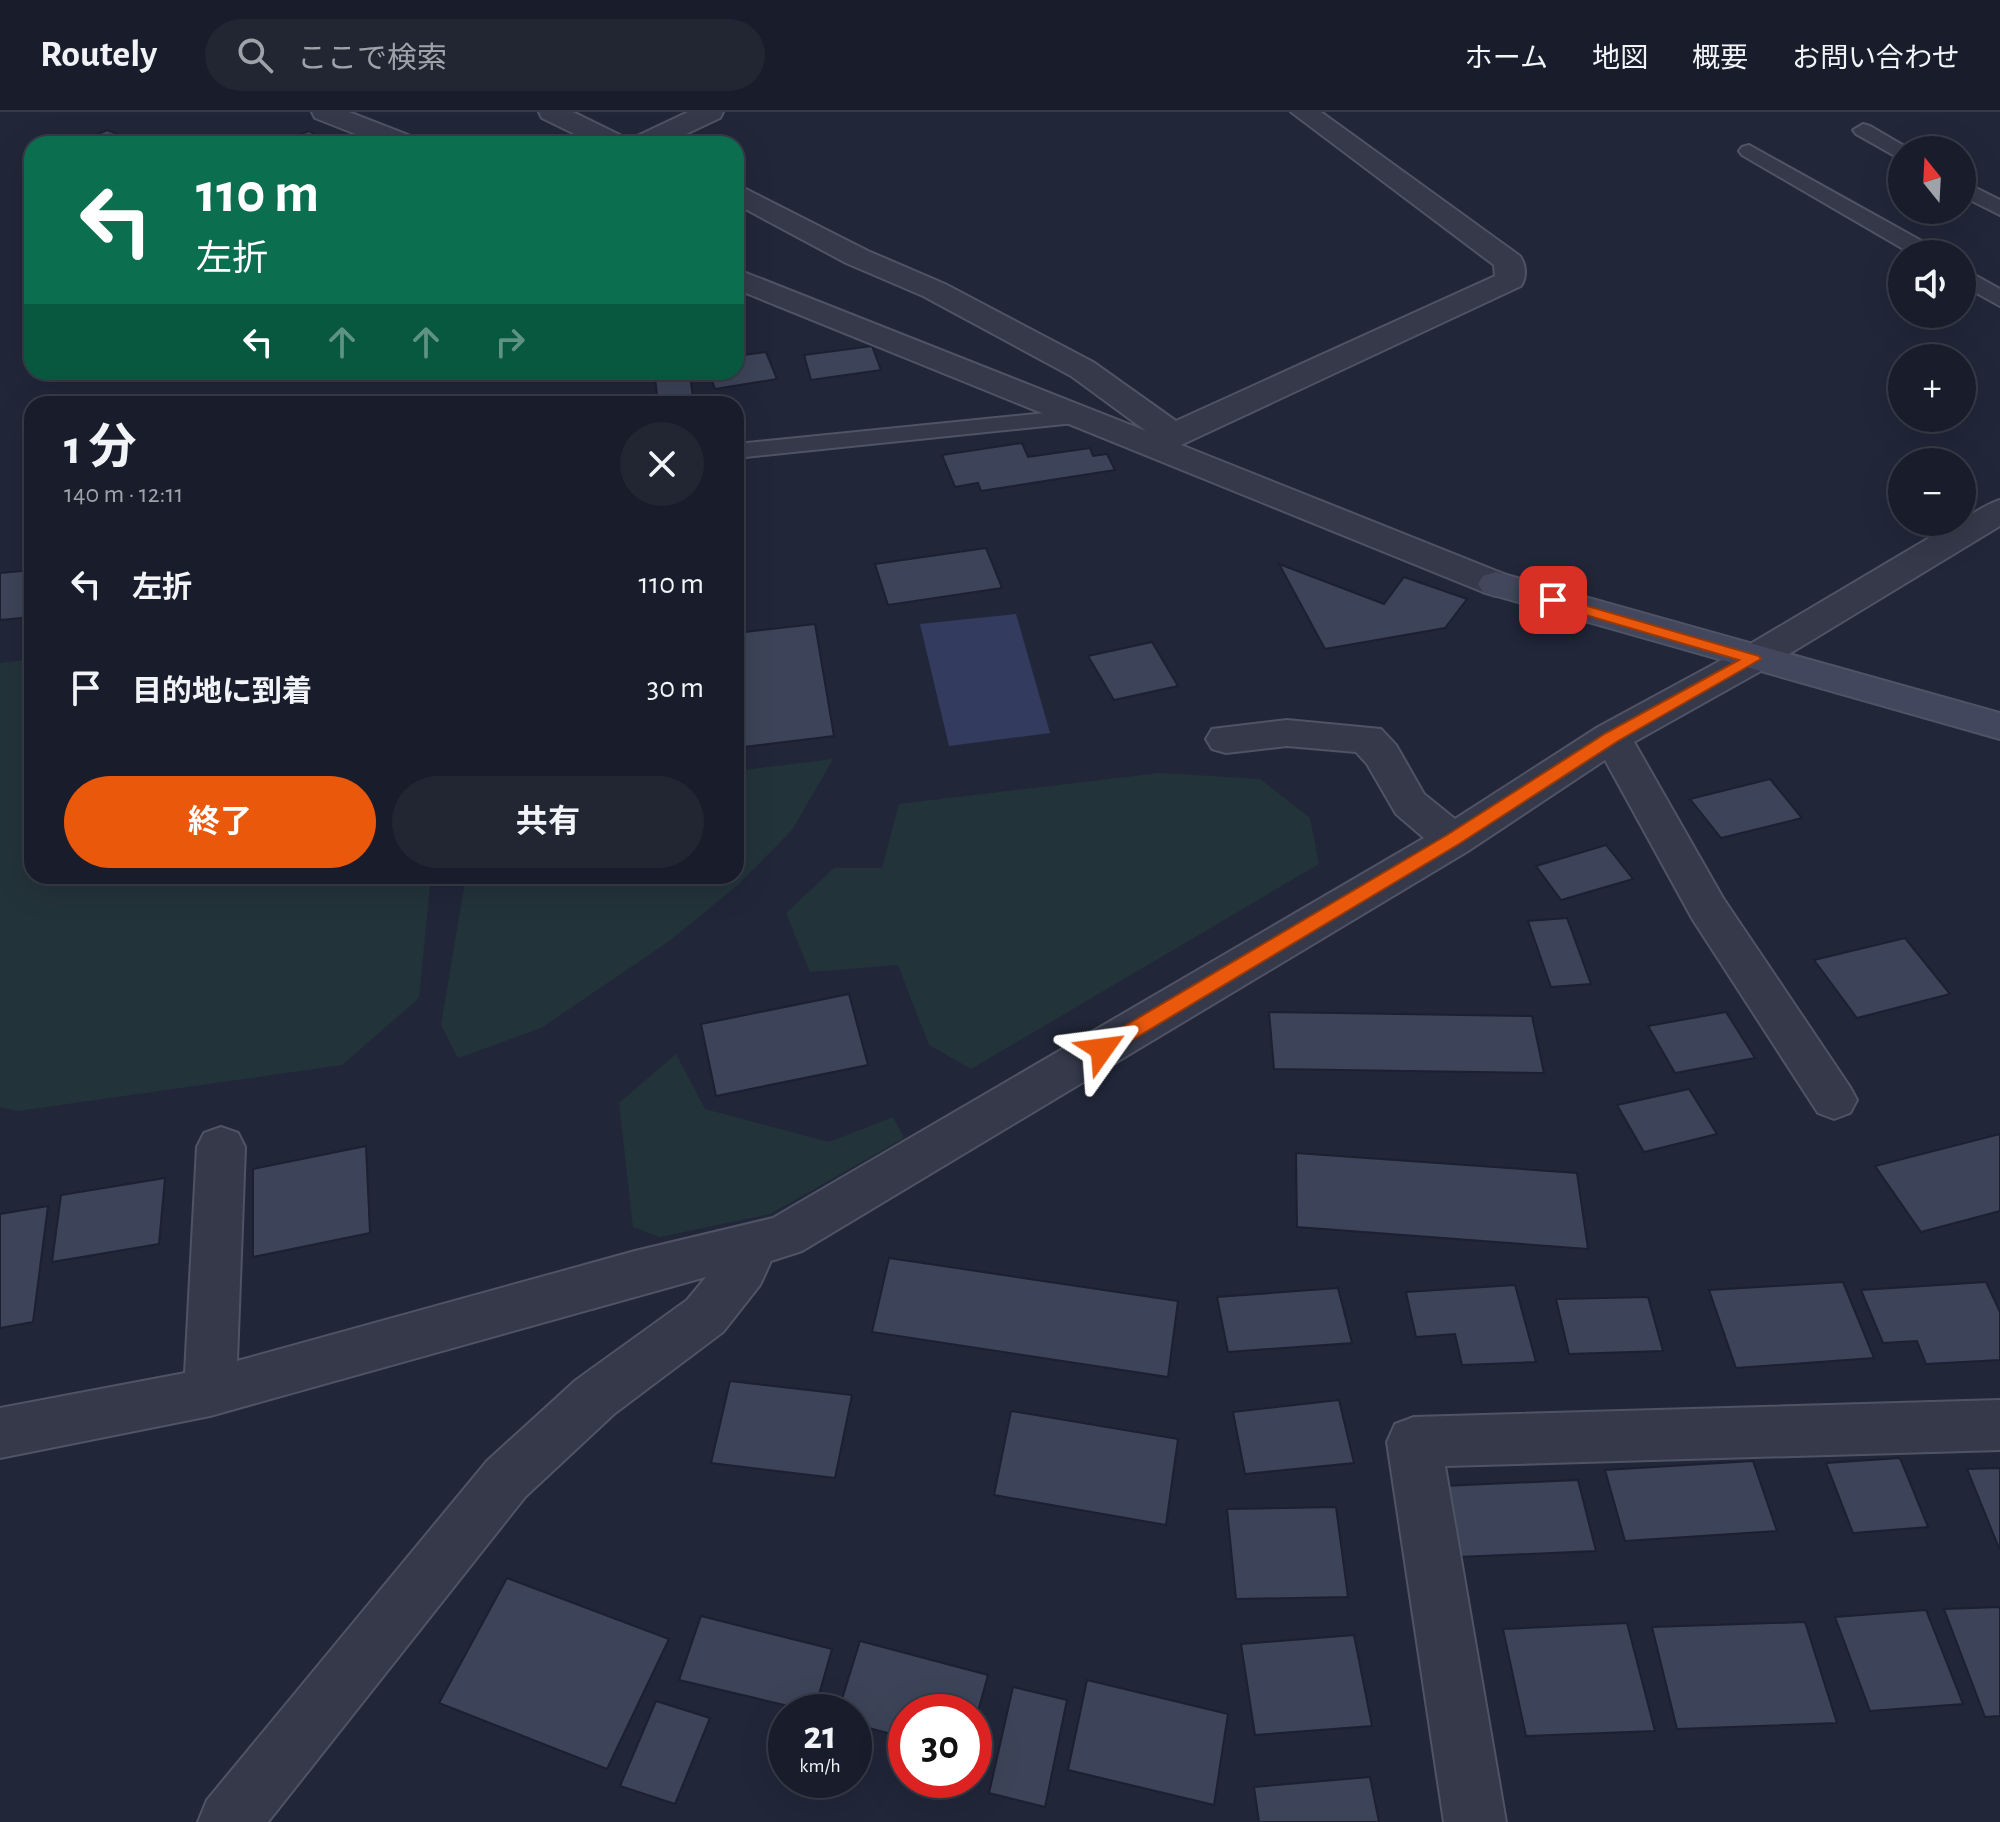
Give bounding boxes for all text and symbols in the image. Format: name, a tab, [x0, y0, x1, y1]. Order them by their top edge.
search box	[205, 19, 765, 91]
icon: search	[233, 33, 277, 77]
text: Routely	[40, 36, 157, 74]
text: ここで検索	[297, 44, 447, 74]
text: ホーム	[1465, 45, 1548, 73]
text: 地図	[1592, 45, 1648, 73]
text: 概要	[1692, 45, 1748, 73]
text: お問い合わせ	[1792, 45, 1960, 73]
north arrow	[1888, 136, 1976, 224]
map controls	[1888, 136, 1976, 536]
text: 110 m	[196, 166, 319, 222]
icon: left	[64, 168, 168, 272]
button: sound	[1888, 240, 1976, 328]
text: 左折	[196, 241, 268, 277]
icon: left	[236, 320, 280, 364]
icon: ahead	[320, 320, 364, 364]
icon: ahead	[404, 320, 448, 364]
icon: right	[488, 320, 532, 364]
button: +	[1888, 344, 1976, 432]
button: close	[620, 422, 704, 506]
text: 1 分	[64, 425, 137, 473]
button: −	[1888, 448, 1976, 536]
text: 140 m · 12:11	[64, 481, 183, 507]
icon: left	[64, 562, 108, 606]
pin	[1519, 566, 1587, 634]
text: 110 m	[639, 569, 704, 599]
text: 左折	[132, 573, 192, 603]
icon: arrive	[1531, 578, 1575, 622]
icon: arrive	[64, 666, 108, 710]
text: 30 m	[647, 673, 704, 703]
text: 目的地に到着	[132, 677, 312, 707]
button: 終了	[64, 776, 376, 868]
button: 共有	[392, 776, 704, 868]
position arrow	[1060, 1007, 1144, 1091]
speed limit sign: 30	[888, 1694, 992, 1798]
text: 21	[803, 1716, 837, 1756]
text: km/h	[799, 1756, 841, 1776]

